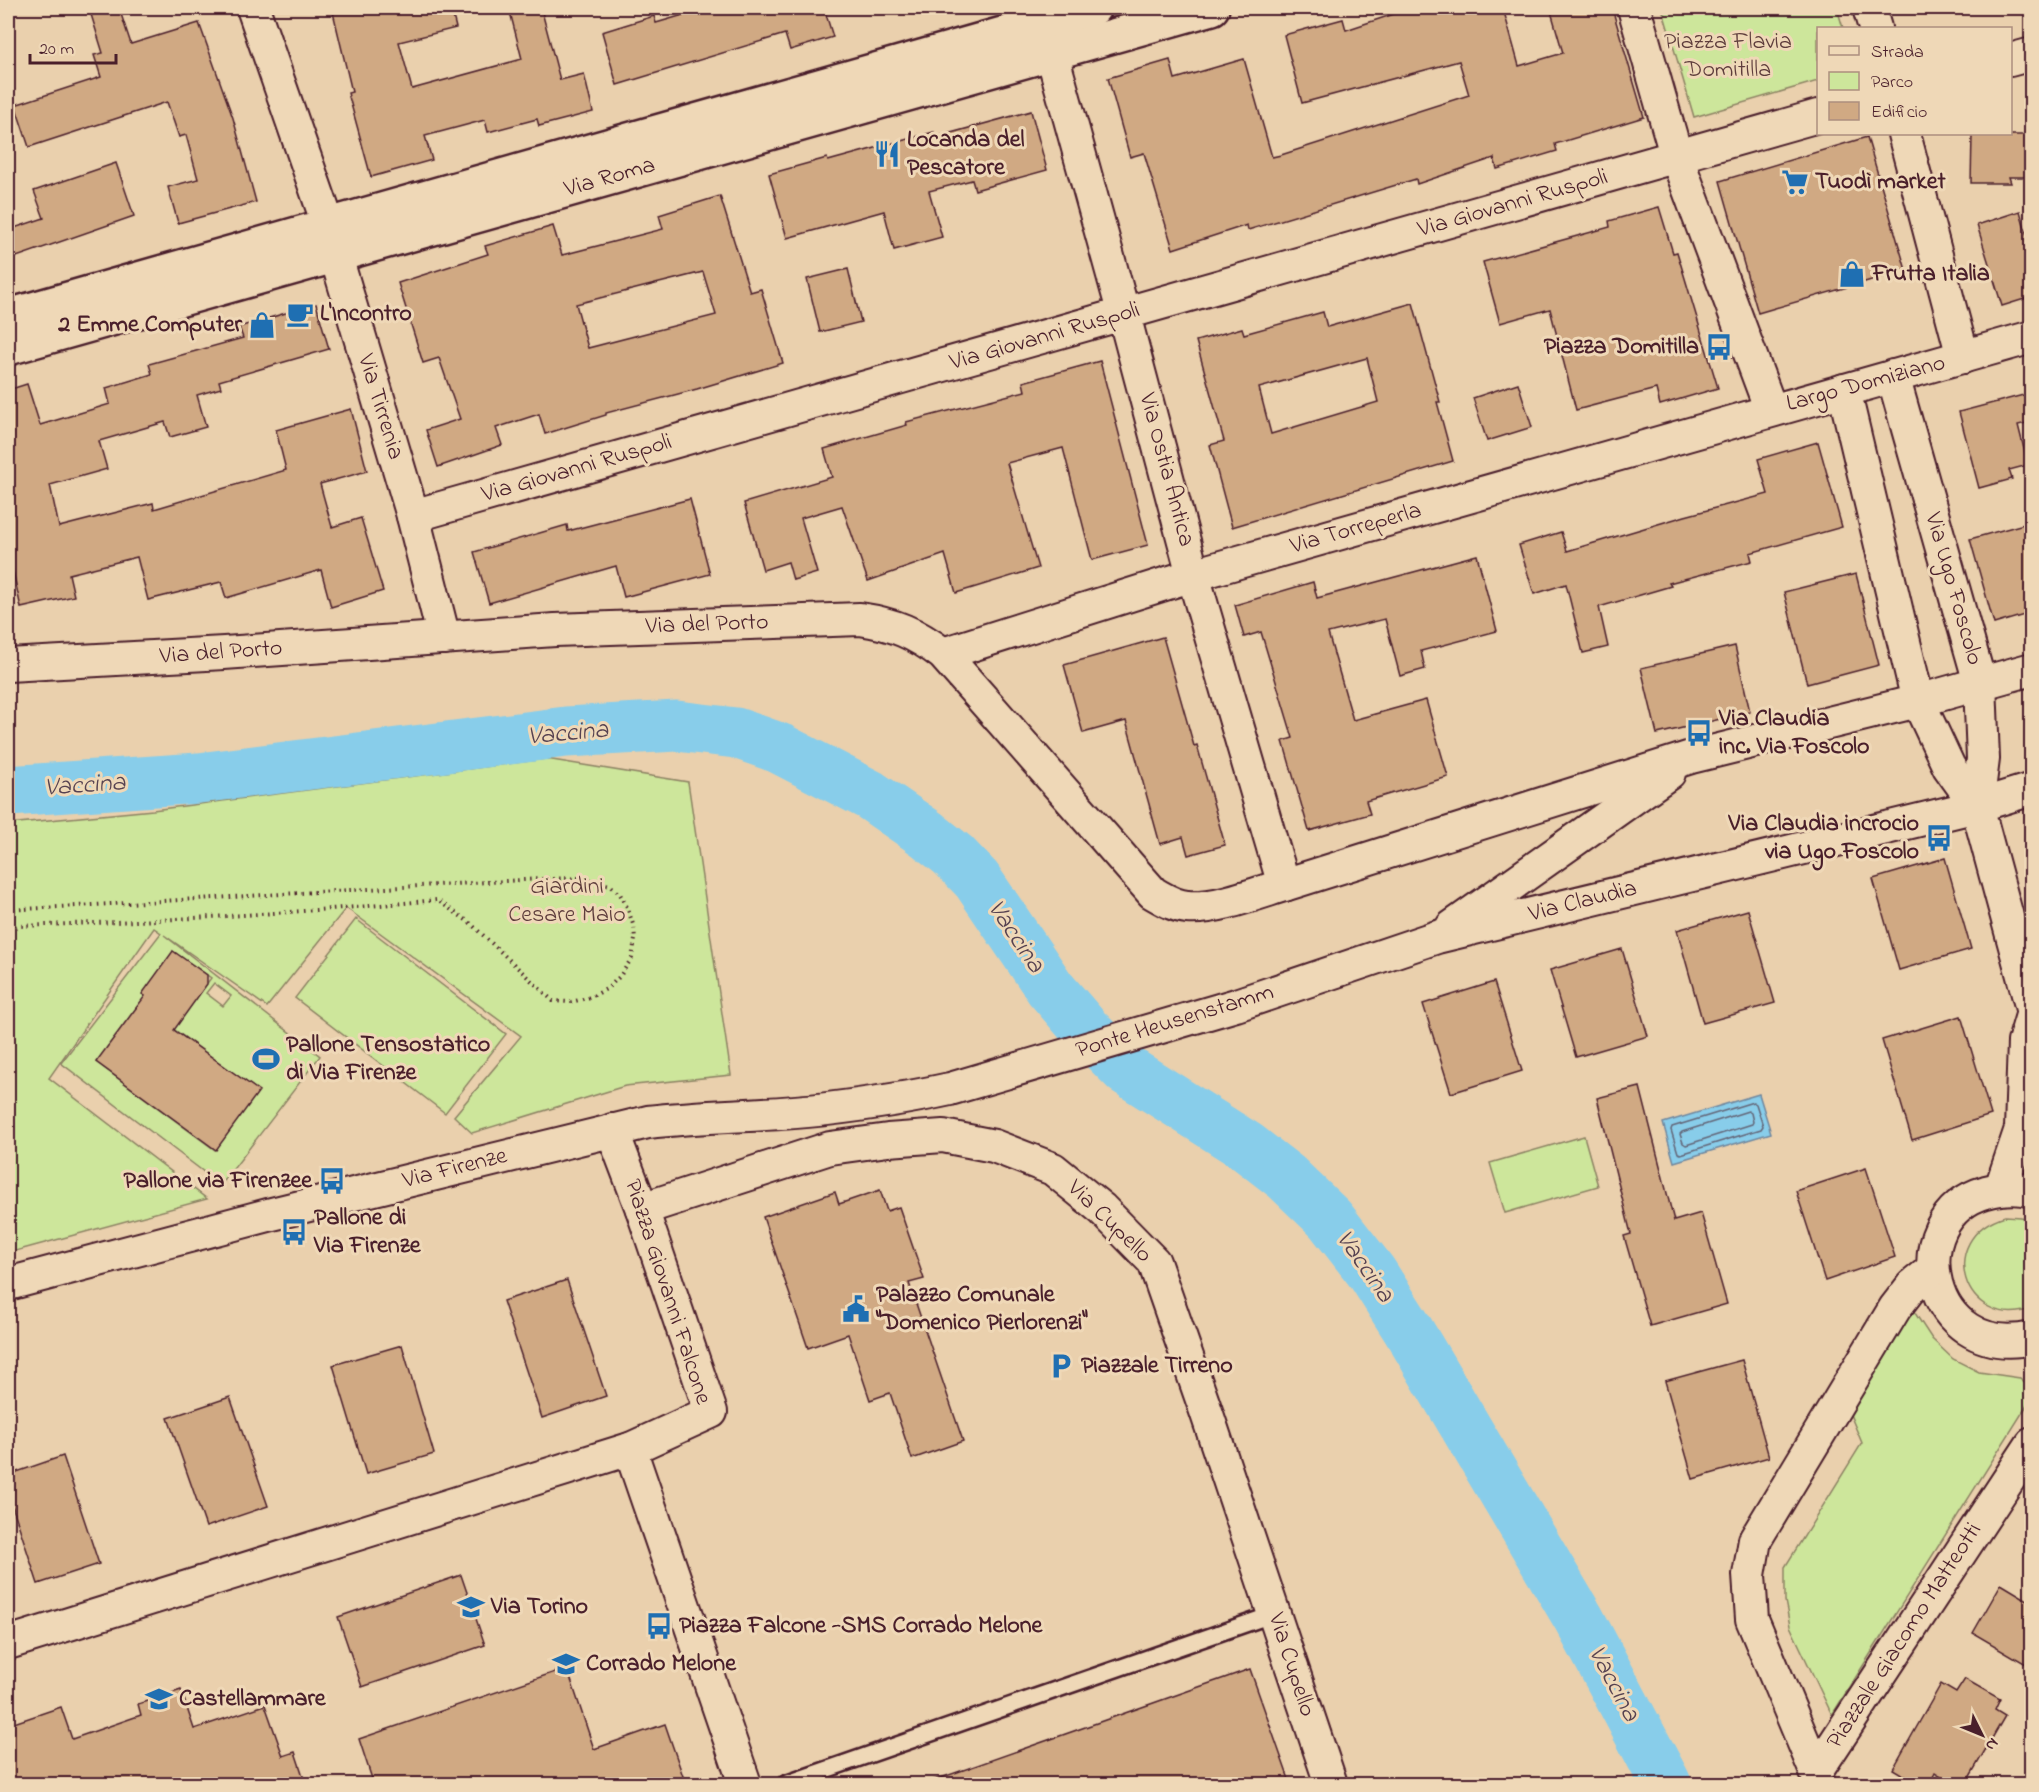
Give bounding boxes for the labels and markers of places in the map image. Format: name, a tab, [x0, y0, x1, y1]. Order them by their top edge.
place label: Locanda del Pescatore	[907, 123, 1025, 186]
restaurant icon: Locanda del Pescatore	[872, 139, 902, 169]
place label: Tuodì market	[1815, 165, 1947, 200]
supermarket icon: Tuodì market	[1780, 167, 1810, 197]
place label: Frutta Italia	[1871, 257, 1990, 292]
shop icon: Frutta Italia	[1837, 259, 1867, 289]
place label: L'Incontro	[320, 297, 412, 332]
cafe icon: L'Incontro	[285, 299, 315, 329]
place label: 2 Emme Computer	[57, 308, 243, 343]
shop icon: 2 Emme Computer	[247, 310, 277, 340]
place label: Piazza Domitilla	[1544, 330, 1699, 365]
bus stop icon: Piazza Domitilla	[1704, 332, 1734, 362]
place label: Via Claudia inc. Via Foscolo	[1718, 702, 1869, 765]
bus stop icon: Via Claudia inc. Via Foscolo	[1684, 718, 1714, 748]
place label: Via Claudia incrocio via Ugo Foscolo	[1727, 807, 1919, 871]
bus stop icon: Via Claudia incrocio via Ugo Foscolo	[1924, 823, 1954, 853]
place label: Pallone Tensostatico di Via Firenze	[286, 1028, 490, 1091]
sports icon: Pallone Tensostatico di Via Firenze	[251, 1044, 281, 1074]
place label: Pallone via Firenzee	[123, 1164, 313, 1199]
bus stop icon: Pallone via Firenzee	[317, 1166, 347, 1196]
place label: Pallone di Via Firenze	[313, 1201, 422, 1264]
bus stop icon: Pallone di Via Firenze	[279, 1217, 309, 1247]
place label: Palazzo Comunale "Domenico Pierlorenzi"	[875, 1278, 1088, 1341]
public building icon: Palazzo Comunale "Domenico Pierlorenzi"	[841, 1294, 871, 1324]
place label: Piazzale Tirreno	[1081, 1349, 1233, 1384]
parking icon: Piazzale Tirreno	[1046, 1351, 1076, 1381]
place label: Via Torino	[490, 1590, 588, 1625]
school or university icon: Via Torino	[456, 1592, 486, 1622]
place label: Piazza Falcone -SMS Corrado Melone	[679, 1609, 1044, 1644]
bus stop icon: Piazza Falcone -SMS Corrado Melone	[644, 1611, 674, 1641]
place label: Corrado Melone	[586, 1647, 737, 1682]
school or university icon: Corrado Melone	[551, 1649, 581, 1679]
place label: Castellammare	[179, 1682, 327, 1717]
school or university icon: Castellammare	[144, 1684, 174, 1714]

